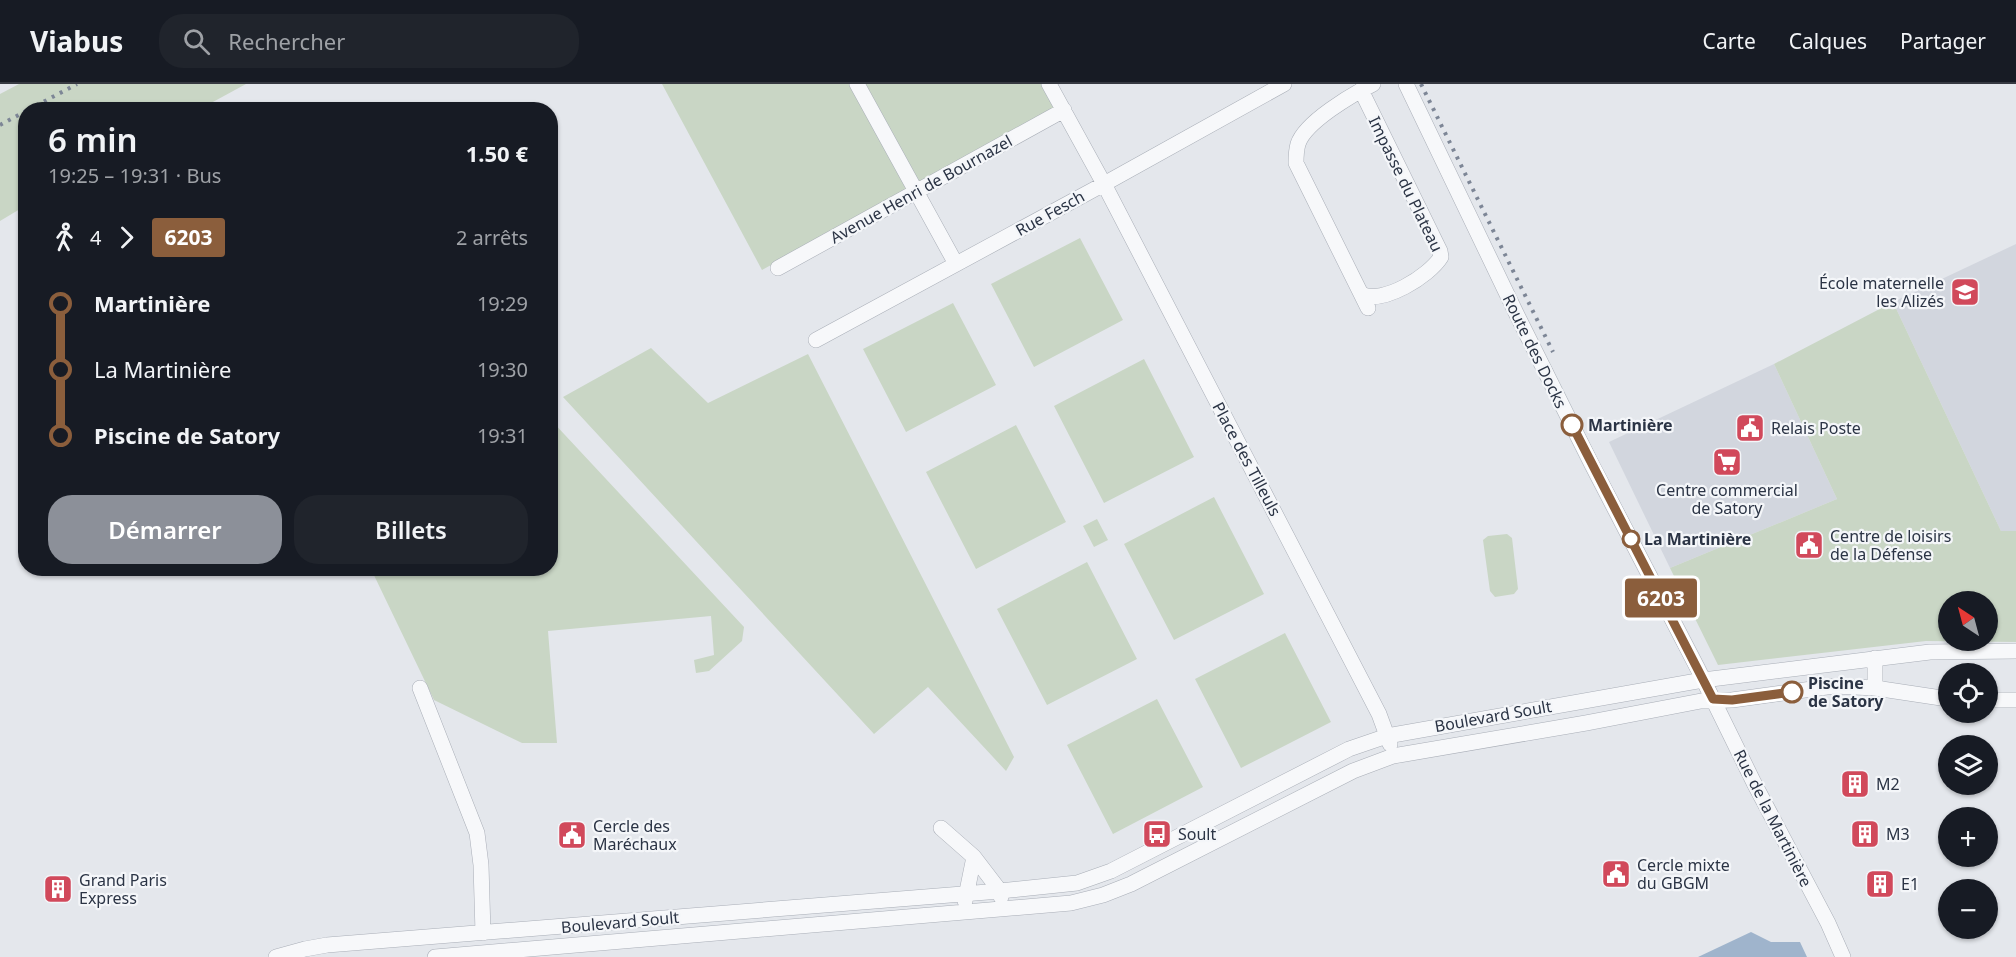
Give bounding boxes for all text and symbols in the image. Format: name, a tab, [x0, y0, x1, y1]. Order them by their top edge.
search box	[159, 14, 579, 68]
text: Viabus	[30, 22, 123, 60]
icon: search	[180, 25, 213, 58]
text: Rechercher	[228, 26, 345, 56]
text: Carte	[1703, 27, 1756, 55]
text: Calques	[1789, 27, 1867, 55]
text: Partager	[1900, 27, 1986, 55]
street label: Impasse du Plateau	[1364, 113, 1448, 255]
text: 6 min	[48, 117, 138, 162]
street label: Avenue Henri de Bournazel	[826, 130, 1016, 248]
text: 1.50 €	[466, 138, 528, 168]
text: 19:25 – 19:31 · Bus	[48, 162, 221, 189]
street label: Rue Fesch	[1012, 185, 1088, 241]
icon: walk	[48, 221, 81, 254]
icon: forward	[110, 221, 143, 254]
text: 6203	[164, 223, 213, 251]
text: 4	[90, 224, 101, 251]
text: 2 arrêts	[456, 224, 528, 251]
place label: École maternelle les Alizés	[1819, 272, 1944, 312]
school or university icon: École maternelle les Alizés	[1949, 276, 1981, 308]
text: Martinière	[94, 288, 210, 318]
text: 19:29	[477, 290, 528, 317]
street label: Route des Docks	[1498, 290, 1572, 412]
text: La Martinière	[94, 354, 231, 384]
text: 19:30	[477, 356, 528, 383]
street label: Place des Tilleuls	[1208, 398, 1286, 520]
public building icon: Relais Poste	[1734, 412, 1766, 444]
marker: Martinière	[1561, 414, 1583, 436]
place label: Martinière	[1588, 414, 1673, 436]
place label: Relais Poste	[1771, 417, 1861, 439]
text: Piscine de Satory	[94, 420, 280, 450]
text: 19:31	[477, 422, 528, 449]
supermarket icon: Centre commercial de Satory	[1711, 446, 1743, 478]
place label: Centre commercial de Satory	[1656, 479, 1798, 519]
button: Démarrer	[48, 495, 282, 564]
button: Billets	[294, 495, 528, 564]
place label: Centre de loisirs de la Défense	[1830, 525, 1951, 565]
place label: La Martinière	[1644, 528, 1751, 550]
public building icon: Centre de loisirs de la Défense	[1793, 529, 1825, 561]
marker: La Martinière	[1622, 530, 1640, 548]
line badge: 6203	[1619, 578, 1703, 618]
text: 6203	[1637, 584, 1685, 612]
north arrow	[1938, 591, 1998, 651]
map controls	[1938, 591, 1998, 939]
button: locate	[1938, 663, 1998, 723]
place label: Piscine de Satory	[1808, 672, 1884, 712]
marker: Piscine de Satory	[1781, 681, 1803, 703]
street label: Boulevard Soult	[1433, 695, 1553, 737]
button: layers	[1938, 735, 1998, 795]
street label: Rue de la Martinière	[1729, 745, 1817, 891]
building icon: M2	[1839, 768, 1871, 800]
place label: M2	[1876, 773, 1900, 795]
button: +	[1938, 807, 1998, 867]
place label: Cercle des Maréchaux	[593, 815, 677, 855]
bus stop icon: Soult	[1141, 818, 1173, 850]
building icon: M3	[1849, 818, 1881, 850]
public building icon: Cercle des Maréchaux	[556, 819, 588, 851]
place label: Soult	[1178, 823, 1216, 845]
place label: M3	[1886, 823, 1910, 845]
place label: Cercle mixte du GBGM	[1637, 854, 1730, 894]
public building icon: Cercle mixte du GBGM	[1600, 858, 1632, 890]
building icon: E1	[1864, 868, 1896, 900]
place label: Grand Paris Express	[79, 869, 167, 909]
building icon: Grand Paris Express	[42, 873, 74, 905]
place label: E1	[1901, 873, 1919, 895]
button: −	[1938, 879, 1998, 939]
street label: Boulevard Soult	[560, 906, 680, 938]

